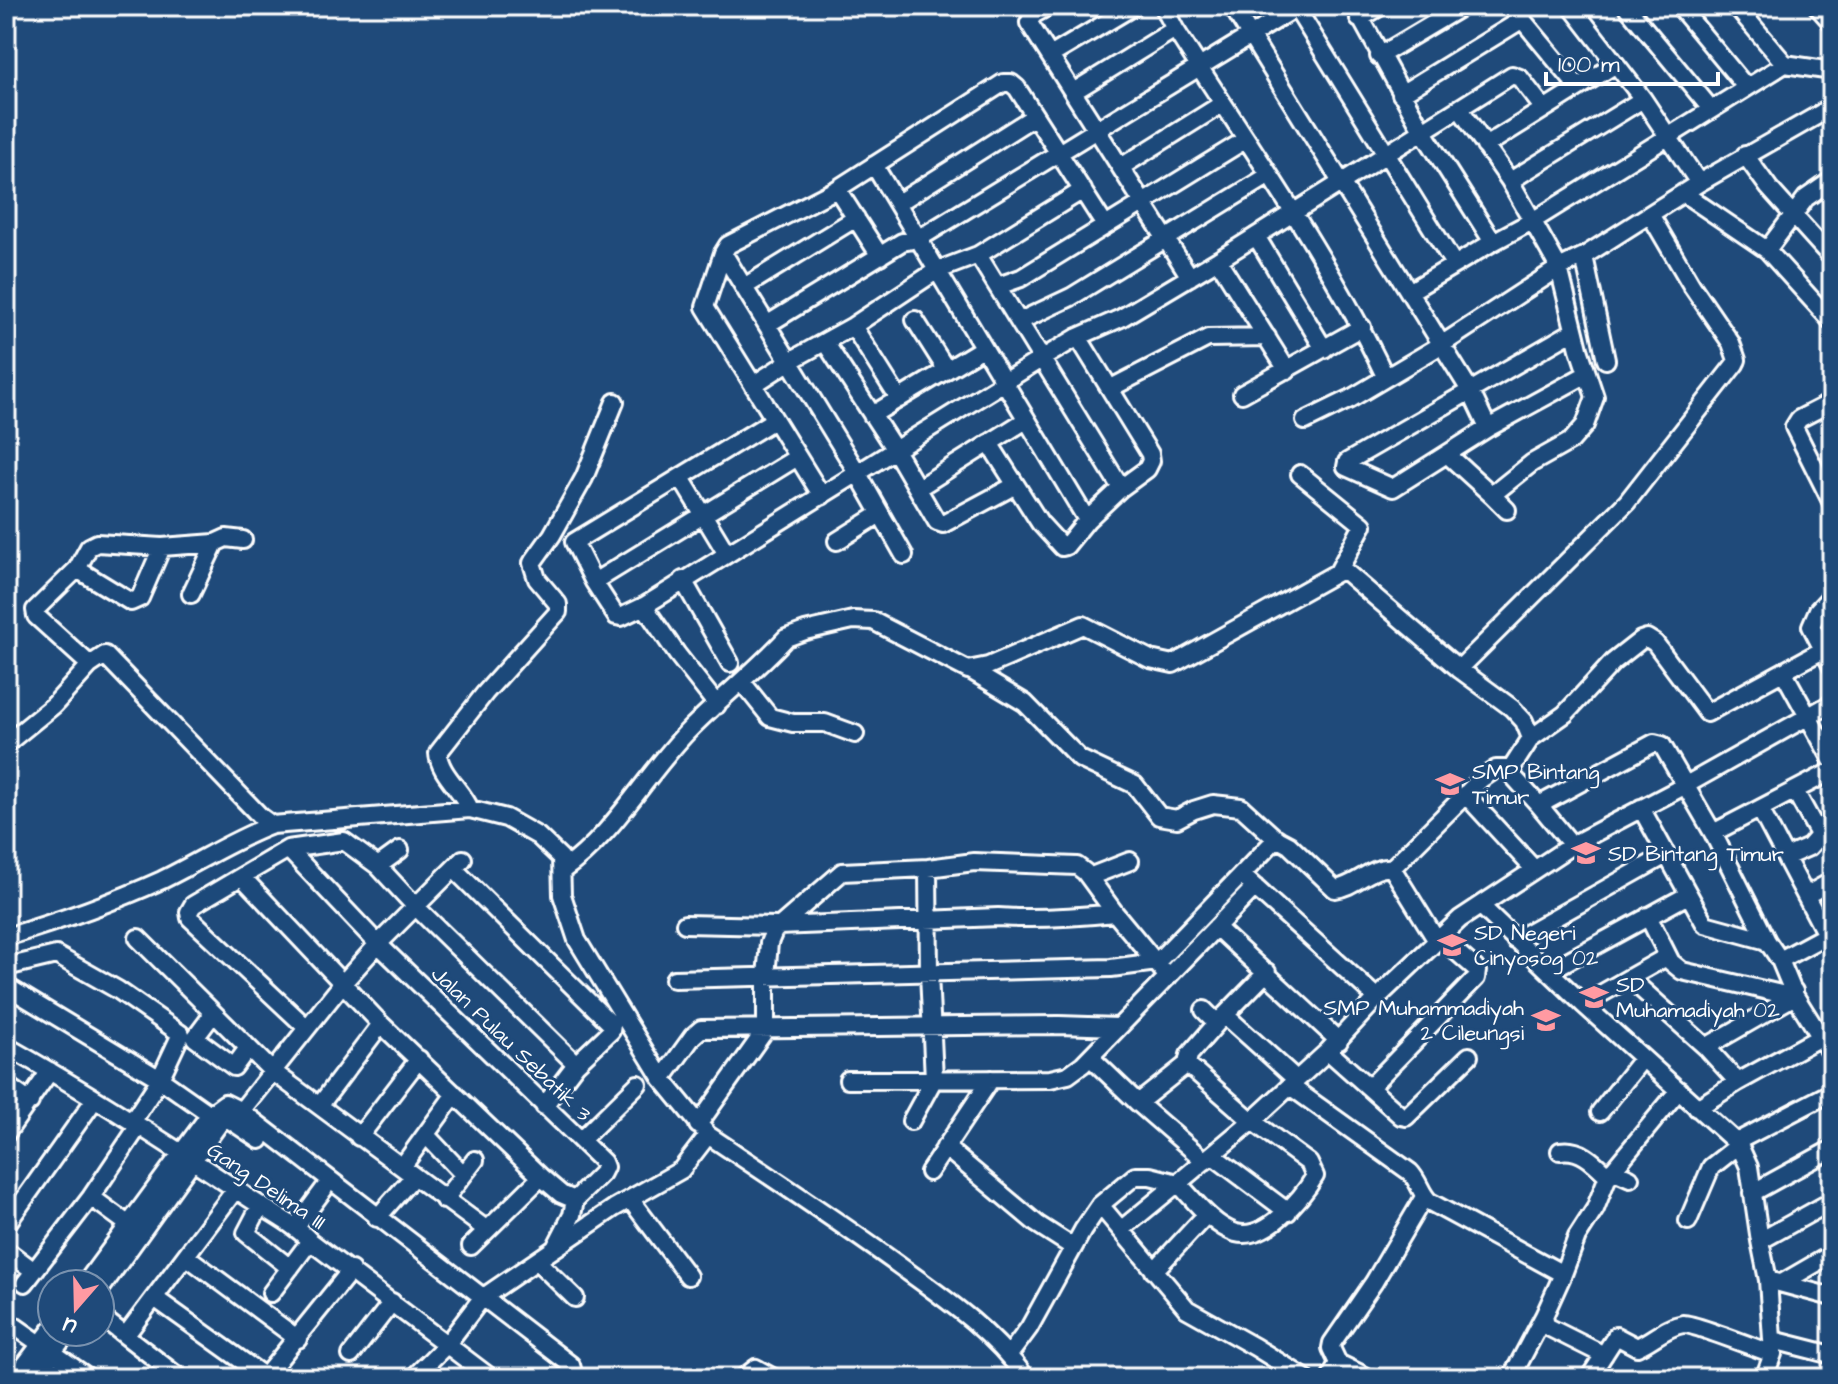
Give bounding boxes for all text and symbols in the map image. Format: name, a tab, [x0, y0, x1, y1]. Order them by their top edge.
scale bar	[1546, 36, 1718, 86]
text: 100 m	[1558, 48, 1620, 82]
place label: SMP Bintang Timur	[1472, 757, 1600, 813]
school or university icon: SMP Bintang Timur	[1435, 769, 1465, 799]
school or university icon: SD Bintang Timur	[1571, 838, 1601, 868]
place label: SD Bintang Timur	[1608, 839, 1784, 871]
place label: SD Negeri Cinyosog 02	[1474, 918, 1599, 975]
school or university icon: SD Negeri Cinyosog 02	[1437, 930, 1467, 960]
street label: Jalan Pulau Sebatik 3	[424, 959, 598, 1129]
place label: SD Muhamadiyah 02	[1616, 970, 1780, 1027]
school or university icon: SD Muhamadiyah 02	[1579, 982, 1609, 1012]
place label: SMP Muhammadiyah 2 Cileungsi	[1323, 993, 1524, 1050]
school or university icon: SMP Muhammadiyah 2 Cileungsi	[1531, 1005, 1561, 1035]
street label: Gang Delima III	[200, 1135, 332, 1238]
north arrow	[36, 1268, 116, 1348]
text: U	[59, 1309, 81, 1342]

